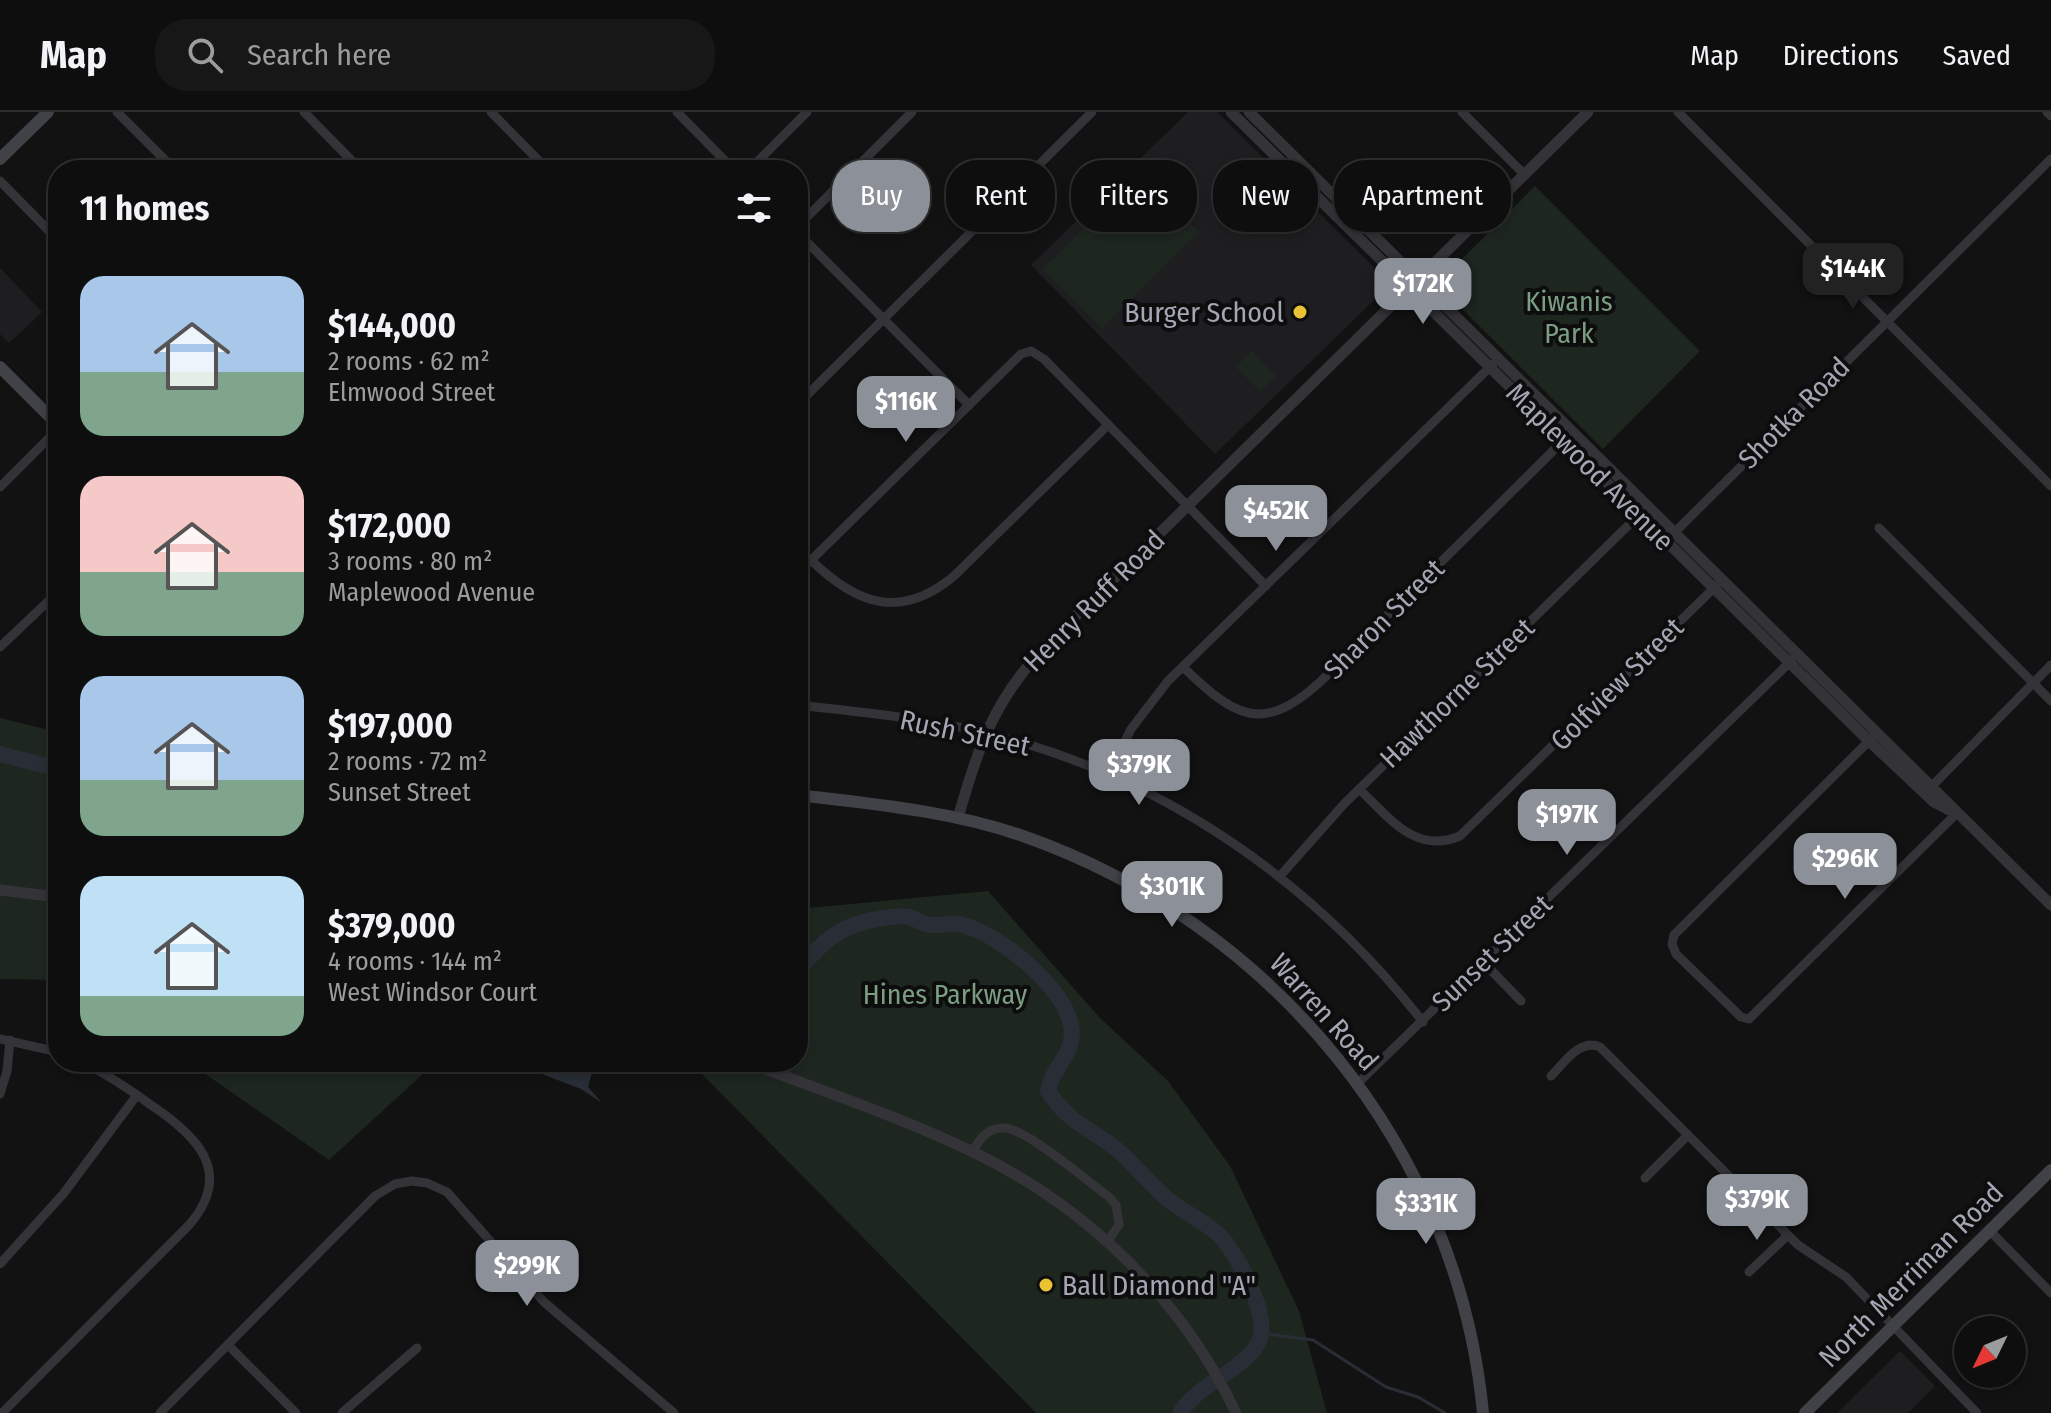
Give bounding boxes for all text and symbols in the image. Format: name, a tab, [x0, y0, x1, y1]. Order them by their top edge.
search box	[155, 19, 715, 91]
text: Map	[40, 32, 107, 78]
icon: search	[183, 33, 227, 77]
text: Search here	[247, 37, 391, 73]
text: Map	[1690, 39, 1739, 72]
text: Directions	[1783, 39, 1899, 72]
text: Saved	[1943, 39, 2011, 72]
chip: Buy	[832, 160, 930, 232]
chip: Rent	[946, 160, 1055, 232]
chip: Filters	[1071, 160, 1197, 232]
chip: New	[1213, 160, 1318, 232]
chip: Apartment	[1334, 160, 1511, 232]
icon: filters	[732, 186, 776, 230]
text: 11 homes	[80, 188, 209, 229]
pin: $144K	[1797, 243, 1909, 311]
text: $144K	[1821, 253, 1885, 284]
pin: $172K	[1367, 258, 1479, 326]
text: $172K	[1392, 268, 1454, 299]
park label: Kiwanis Park	[1525, 285, 1613, 350]
place label: Burger School	[1124, 296, 1284, 329]
marker: Burger School	[1291, 303, 1309, 321]
text: $144,000	[328, 305, 456, 346]
icon: home	[144, 308, 240, 404]
text: 2 rooms · 62 m²	[328, 346, 490, 377]
street label: Shotka Road	[1732, 351, 1856, 475]
pin: $116K	[850, 376, 962, 444]
street label: Maplewood Avenue	[1499, 376, 1681, 558]
text: Elmwood Street	[328, 377, 495, 408]
text: $116K	[875, 386, 937, 417]
pin: $452K	[1220, 485, 1332, 553]
text: $452K	[1243, 495, 1309, 526]
text: $172,000	[328, 505, 451, 546]
icon: home	[144, 508, 240, 604]
street label: Henry Ruff Road	[1017, 524, 1171, 678]
text: 3 rooms · 80 m²	[328, 546, 492, 577]
street label: Sharon Street	[1317, 551, 1452, 686]
text: Maplewood Avenue	[328, 577, 535, 608]
street label: Golfview Street	[1544, 610, 1691, 757]
street label: Hawthorne Street	[1373, 611, 1541, 775]
street label: Rush Street	[897, 703, 1034, 763]
text: $197,000	[328, 705, 453, 746]
icon: home	[144, 708, 240, 804]
pin: $379K	[1083, 739, 1195, 807]
text: 2 rooms · 72 m²	[328, 746, 487, 777]
text: $379K	[1107, 749, 1171, 780]
text: Sunset Street	[328, 777, 471, 808]
pin: $197K	[1511, 789, 1623, 857]
text: $197K	[1536, 799, 1598, 830]
pin: $296K	[1789, 833, 1901, 901]
text: $296K	[1812, 843, 1878, 874]
pin: $301K	[1116, 861, 1228, 929]
text: $301K	[1140, 871, 1204, 902]
street label: Sunset Street	[1425, 887, 1559, 1018]
text: $379,000	[328, 905, 456, 946]
icon: home	[144, 908, 240, 1004]
text: 4 rooms · 144 m²	[328, 946, 502, 977]
street label: Warren Road	[1263, 947, 1385, 1077]
text: West Windsor Court	[328, 977, 537, 1008]
park label: Hines Parkway	[863, 978, 1028, 1011]
pin: $379K	[1701, 1174, 1813, 1242]
street label: North Merriman Road	[1812, 1176, 2010, 1374]
pin: $331K	[1370, 1178, 1482, 1246]
text: $379K	[1725, 1184, 1789, 1215]
text: $331K	[1394, 1188, 1458, 1219]
pin: $299K	[471, 1240, 583, 1308]
text: $299K	[494, 1250, 560, 1281]
place label: Ball Diamond "A"	[1062, 1269, 1256, 1302]
marker: Ball Diamond "A"	[1037, 1276, 1055, 1294]
north arrow	[1954, 1316, 2026, 1388]
map controls	[1954, 1316, 2026, 1388]

